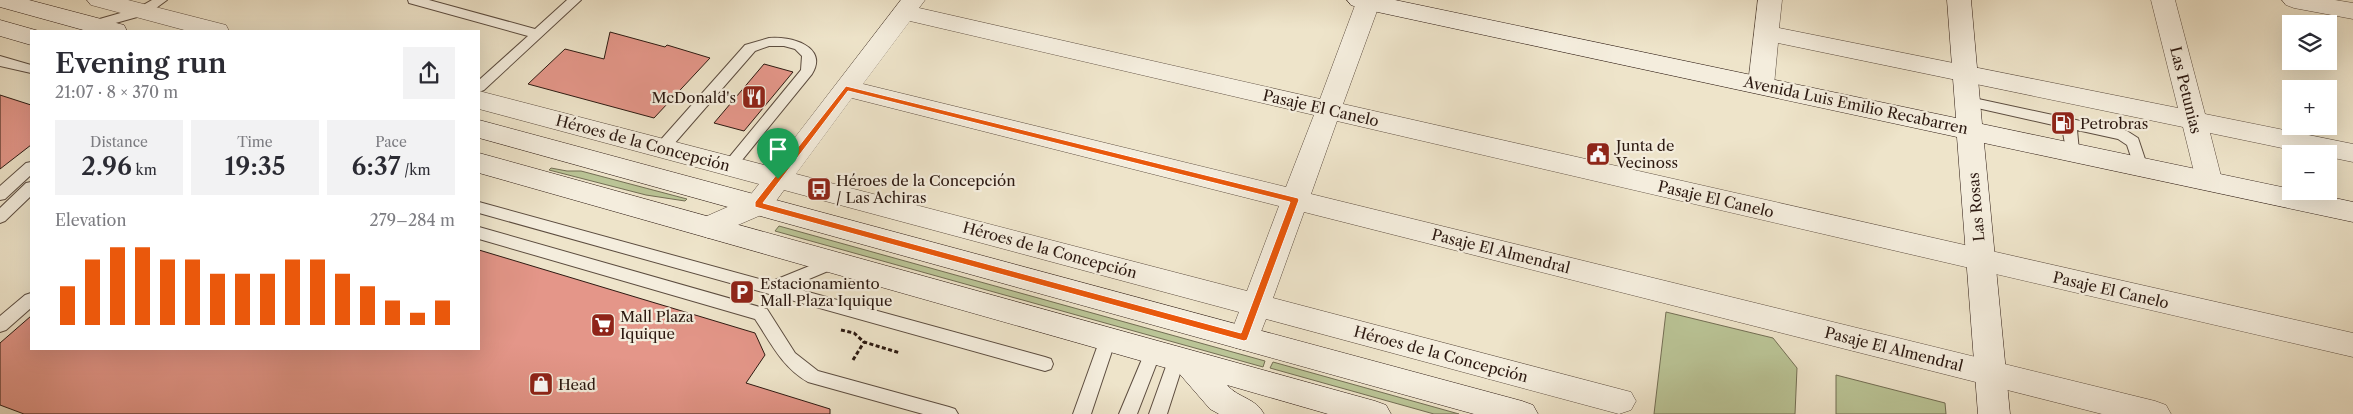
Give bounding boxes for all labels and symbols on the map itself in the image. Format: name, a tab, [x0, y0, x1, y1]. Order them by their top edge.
street label: Las Petunias	[2166, 44, 2206, 136]
street label: Avenida Luis Emilio Recabarren	[1741, 72, 1970, 138]
restaurant icon: McDonald's	[741, 84, 767, 110]
street label: Pasaje El Canelo	[1261, 85, 1381, 131]
place label: McDonald's	[651, 88, 736, 107]
fuel station icon: Petrobras	[2050, 110, 2076, 136]
street label: Héroes de la Concepción	[554, 111, 733, 176]
place label: Petrobras	[2080, 114, 2148, 133]
pin	[757, 128, 799, 179]
place label: Junta de Vecinoss	[1614, 136, 1678, 172]
public building icon: Junta de Vecinoss	[1585, 141, 1611, 167]
place label: Héroes de la Concepción / Las Achiras	[836, 171, 1016, 207]
street label: Las Rosas	[1964, 172, 1988, 242]
bus stop icon: Héroes de la Concepción / Las Achiras	[806, 176, 832, 202]
street label: Pasaje El Canelo	[1656, 176, 1776, 222]
street label: Héroes de la Concepción	[961, 218, 1140, 283]
street label: Pasaje El Almendral	[1430, 225, 1573, 278]
street label: Pasaje El Canelo	[2051, 267, 2171, 313]
place label: Estacionamiento Mall Plaza Iquique	[760, 274, 892, 310]
parking icon: Estacionamiento Mall Plaza Iquique	[729, 279, 755, 305]
place label: Mall Plaza Iquique	[620, 307, 694, 343]
supermarket icon: Mall Plaza Iquique	[590, 312, 616, 338]
street label: Héroes de la Concepción	[1352, 322, 1531, 387]
street label: Pasaje El Almendral	[1823, 323, 1966, 376]
shop icon: Head	[528, 371, 554, 397]
place label: Head	[558, 375, 596, 394]

